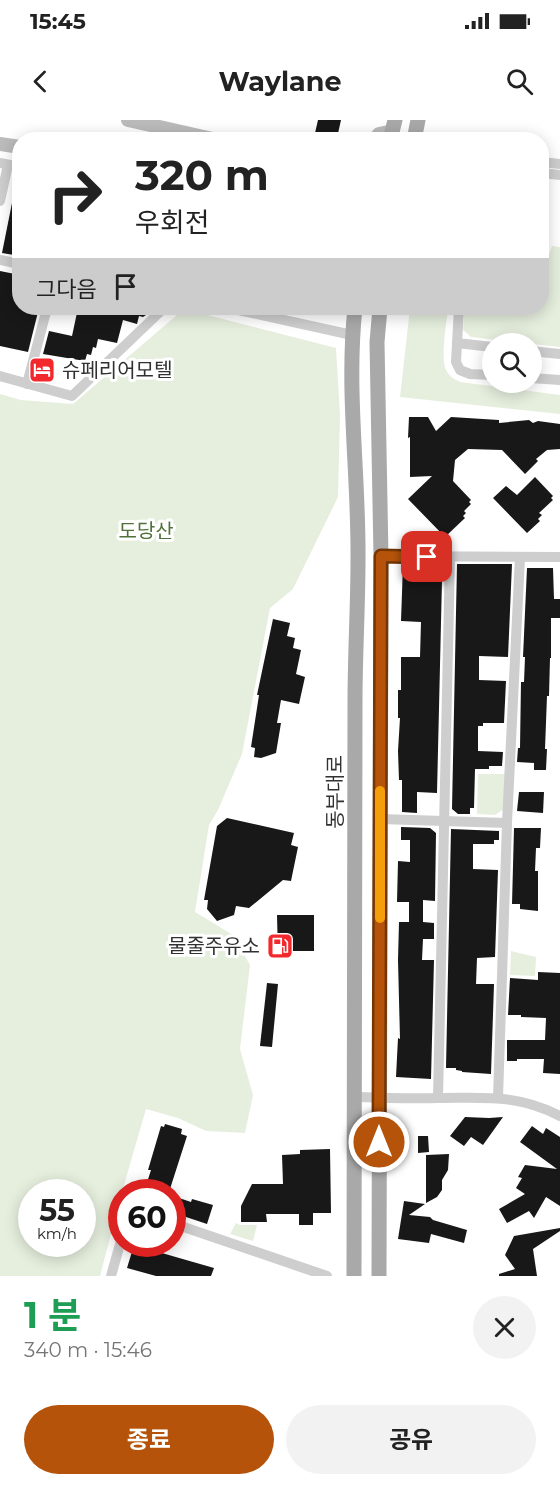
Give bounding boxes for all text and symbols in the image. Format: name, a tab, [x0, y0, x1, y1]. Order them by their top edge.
text: 15:45	[30, 8, 86, 35]
icon: back	[24, 65, 57, 98]
text: Waylane	[218, 65, 342, 98]
icon: search	[503, 65, 536, 98]
text: 320 m	[135, 149, 269, 201]
icon: right	[36, 156, 114, 234]
text: 우회전	[135, 206, 210, 239]
icon: arrive	[109, 270, 142, 303]
text: 그다음	[36, 276, 97, 303]
map controls	[482, 333, 542, 393]
button: search	[482, 333, 542, 393]
hotel icon: 슈페리어모텔	[27, 355, 57, 385]
place label: 슈페리어모텔	[62, 358, 172, 382]
park label: 도당산	[118, 519, 174, 543]
pin	[401, 531, 452, 582]
icon: arrive	[410, 540, 443, 573]
street label: 동부대로	[323, 755, 347, 829]
fuel station icon: 물줄주유소	[265, 931, 295, 961]
place label: 물줄주유소	[168, 934, 260, 958]
position arrow	[347, 1110, 411, 1174]
speed limit sign: 60	[108, 1179, 186, 1257]
text: 55	[39, 1192, 75, 1229]
text: km/h	[37, 1224, 77, 1243]
text: 1 분	[24, 1293, 81, 1337]
button: close	[473, 1296, 536, 1359]
text: 340 m · 15:46	[24, 1338, 152, 1362]
button: 종료	[24, 1405, 274, 1474]
button: 공유	[286, 1405, 536, 1474]

